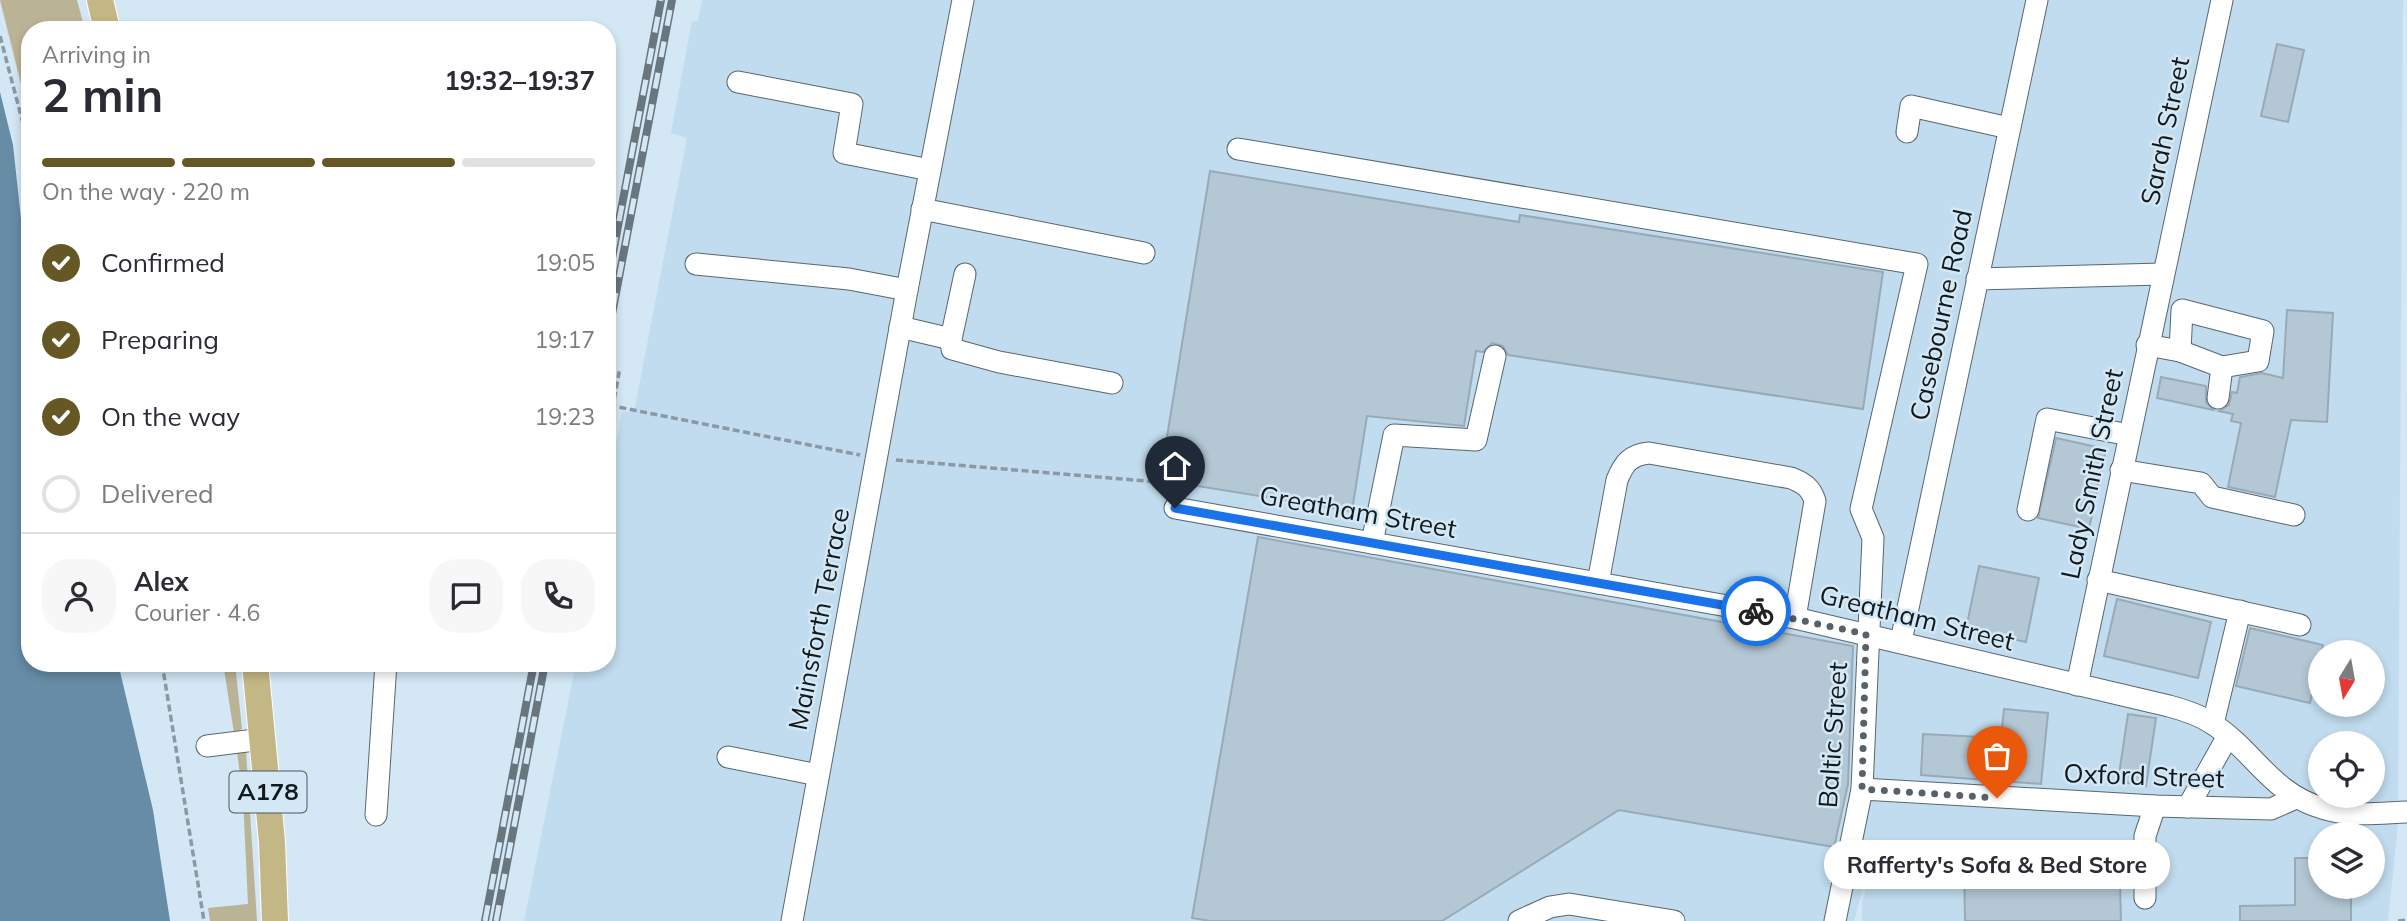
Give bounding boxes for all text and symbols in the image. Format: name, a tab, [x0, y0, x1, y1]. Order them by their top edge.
text: Arriving in	[42, 40, 151, 69]
street label: Sarah Street	[2133, 54, 2196, 208]
text: 19:32–19:37	[444, 64, 595, 97]
text: 2 min	[42, 66, 163, 124]
text: On the way · 220 m	[42, 177, 250, 206]
street label: Casebourne Road	[1902, 206, 1979, 423]
icon: check	[42, 244, 80, 282]
text: Confirmed	[101, 246, 225, 279]
text: 19:05	[535, 248, 595, 277]
icon: check	[42, 321, 80, 359]
text: Preparing	[101, 323, 219, 356]
text: 19:17	[535, 325, 595, 354]
street label: Lady Smith Street	[2053, 366, 2130, 582]
icon: check	[42, 398, 80, 436]
text: On the way	[101, 400, 240, 433]
text: 19:23	[535, 402, 595, 431]
pin	[1145, 436, 1205, 508]
icon: home	[1156, 447, 1194, 485]
text: Delivered	[101, 477, 214, 510]
street label: Greatham Street	[1257, 478, 1459, 545]
street label: Mainsforth Terrace	[781, 505, 856, 733]
button: person	[42, 559, 116, 633]
button: chat	[429, 559, 503, 633]
button: phone	[521, 559, 595, 633]
text: Alex	[134, 565, 189, 598]
courier	[1721, 576, 1791, 646]
street label: Greatham Street	[1816, 577, 2018, 658]
icon: bike	[1737, 592, 1775, 630]
text: Courier · 4.6	[134, 598, 260, 627]
north arrow	[2308, 640, 2385, 718]
map controls	[2308, 640, 2385, 899]
street label: Baltic Street	[1811, 661, 1854, 809]
pin	[1967, 726, 2027, 798]
button: locate	[2308, 731, 2385, 808]
icon: bag	[1978, 737, 2016, 775]
street label: Oxford Street	[2063, 756, 2225, 795]
road number: A178	[230, 772, 306, 812]
button: layers	[2308, 822, 2385, 899]
callout: Rafferty's Sofa & Bed Store	[1824, 840, 2170, 889]
text: Rafferty's Sofa & Bed Store	[1847, 850, 2147, 879]

